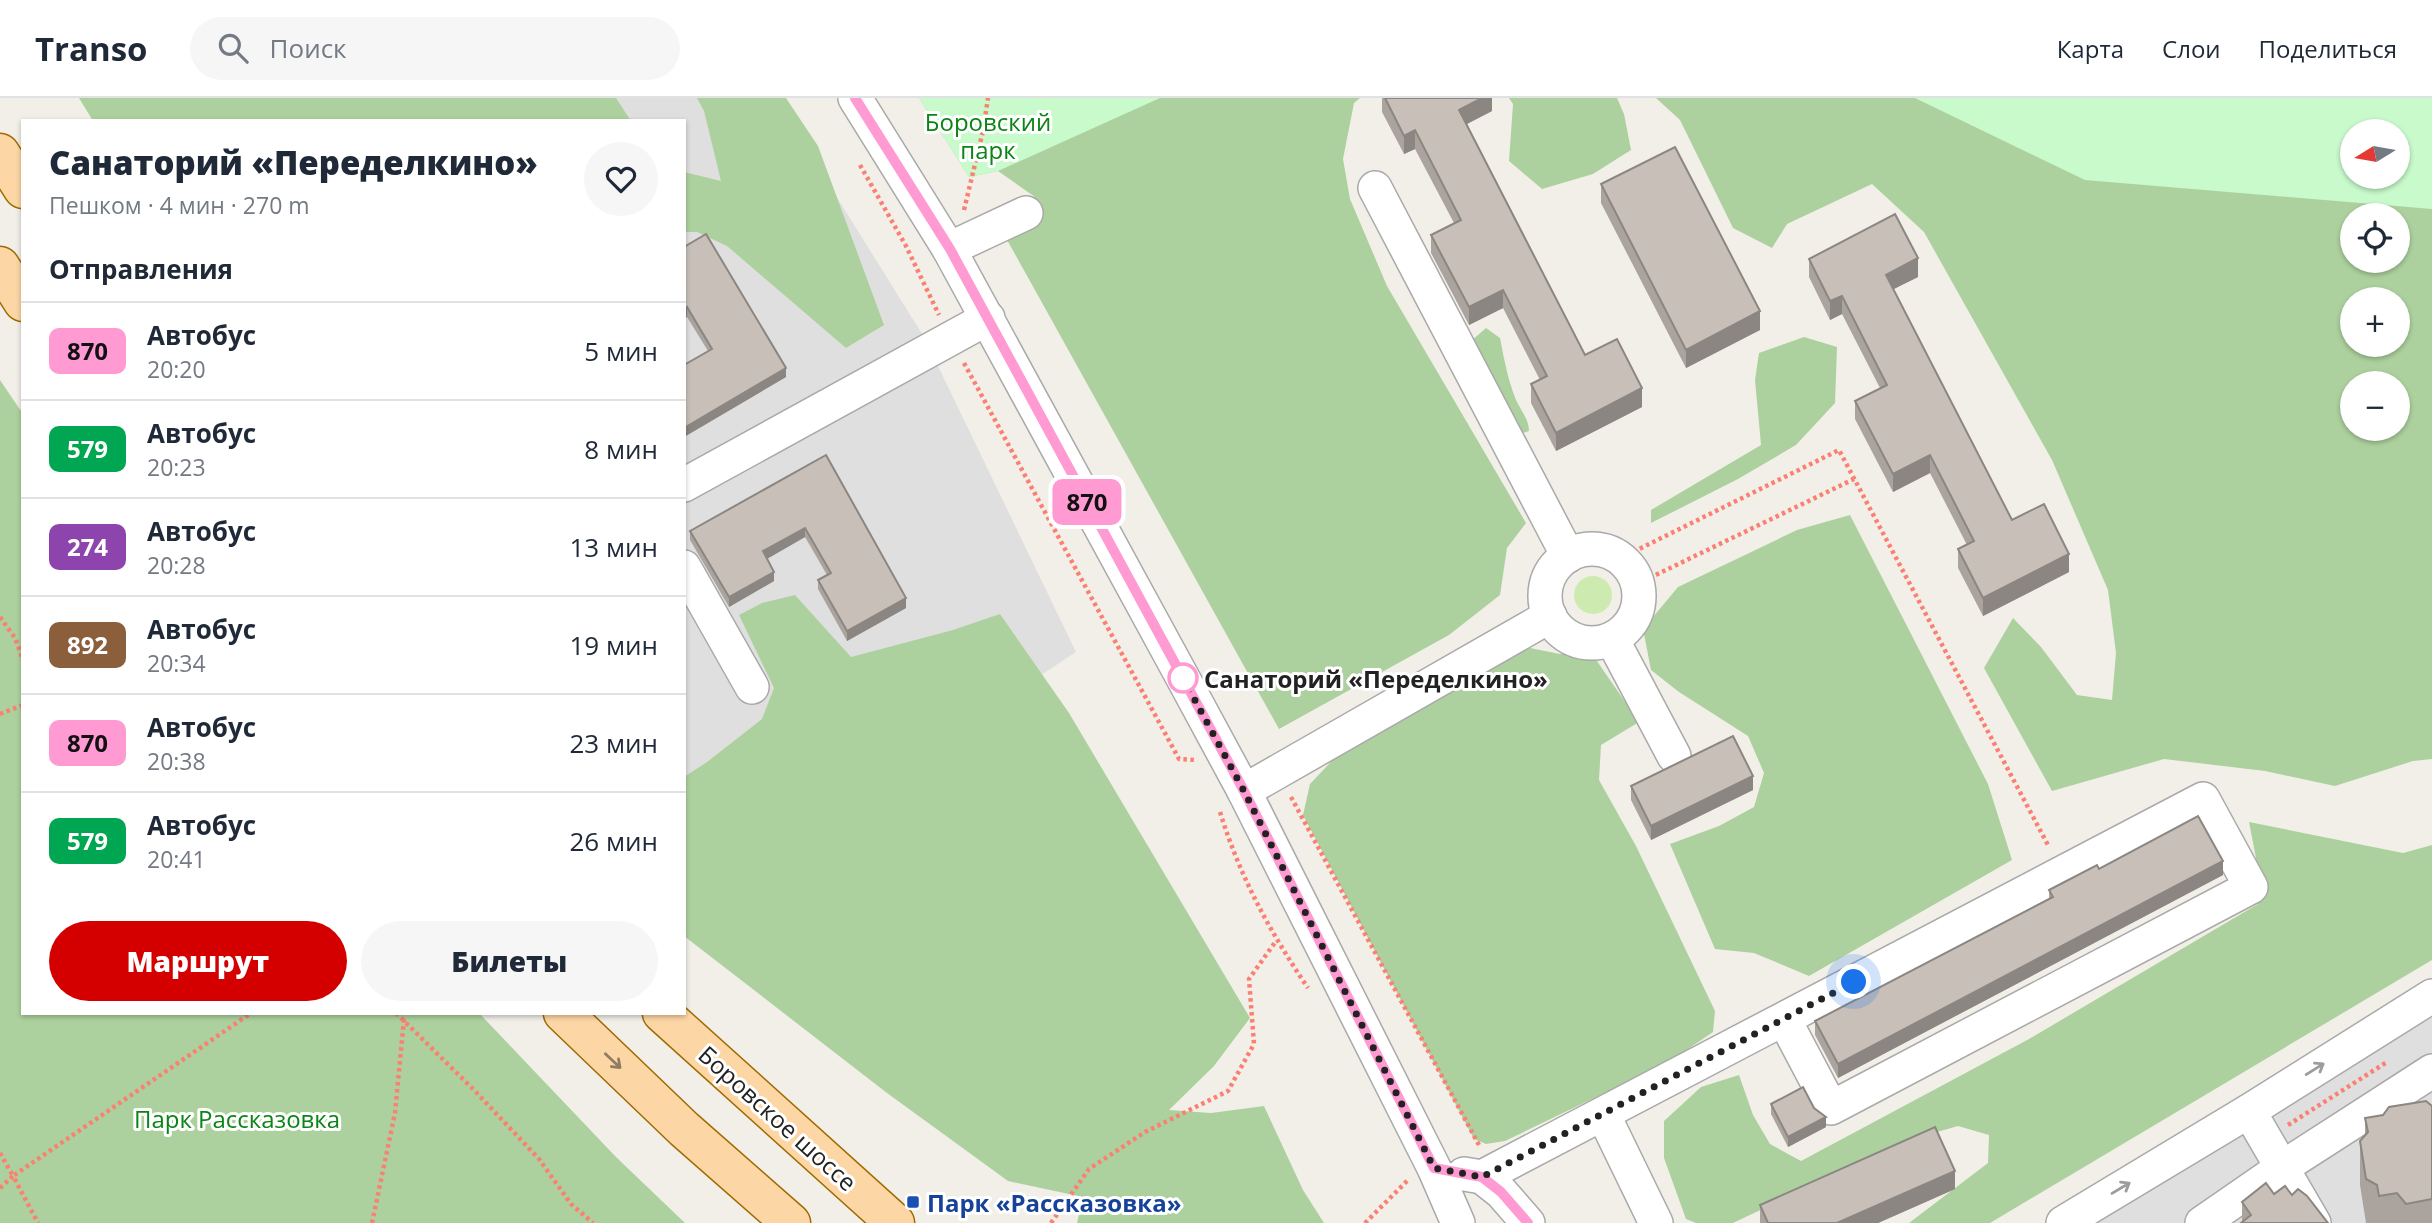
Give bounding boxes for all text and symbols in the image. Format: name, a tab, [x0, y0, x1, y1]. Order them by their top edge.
search box	[190, 17, 680, 80]
text: Transo	[35, 26, 148, 71]
icon: search	[214, 29, 252, 67]
text: Поиск	[270, 30, 347, 66]
text: Карта	[2057, 32, 2124, 65]
text: Слои	[2162, 32, 2221, 65]
text: Поделиться	[2259, 32, 2397, 65]
park label: Боровский парк	[925, 105, 1051, 166]
north arrow	[2340, 119, 2410, 189]
map controls	[2340, 119, 2410, 441]
text: Санаторий «Переделкино»	[49, 140, 538, 185]
button: heart	[584, 142, 658, 216]
text: Пешком · 4 мин · 270 m	[49, 189, 310, 221]
button: locate	[2340, 203, 2410, 273]
text: Отправления	[49, 251, 233, 287]
button: +	[2340, 287, 2410, 357]
text: Автобус	[147, 317, 256, 353]
text: 5 мин	[584, 333, 658, 369]
text: 870	[67, 334, 108, 367]
text: 20:20	[147, 353, 206, 385]
button: −	[2340, 371, 2410, 441]
text: Автобус	[147, 415, 256, 451]
text: 8 мин	[584, 431, 658, 467]
text: 579	[67, 432, 108, 465]
text: 20:23	[147, 451, 206, 483]
line badge: 870	[1047, 479, 1127, 525]
text: 870	[1066, 485, 1108, 518]
text: Автобус	[147, 513, 256, 549]
text: 13 мин	[569, 529, 658, 565]
text: 274	[67, 530, 108, 563]
text: 20:28	[147, 549, 206, 581]
text: Автобус	[147, 611, 256, 647]
text: 19 мин	[569, 627, 658, 663]
text: 892	[67, 628, 108, 661]
text: 20:34	[147, 647, 206, 679]
place label: Санаторий «Переделкино»	[1204, 662, 1548, 695]
marker: Санаторий «Переделкино»	[1168, 663, 1198, 693]
text: Автобус	[147, 709, 256, 745]
text: 23 мин	[569, 725, 658, 761]
text: 870	[67, 726, 108, 759]
text: 20:38	[147, 745, 206, 777]
text: Автобус	[147, 807, 256, 843]
text: 26 мин	[569, 823, 658, 859]
text: 579	[67, 824, 108, 857]
text: 20:41	[147, 843, 206, 875]
button: Маршрут	[49, 921, 347, 1001]
button: Билеты	[361, 921, 658, 1001]
your location	[1836, 964, 1871, 999]
street label: Боровское шоссе	[692, 1038, 864, 1198]
one-way arrow	[604, 1052, 621, 1069]
one-way arrow	[2305, 1062, 2325, 1076]
park label: Парк Рассказовка	[134, 1102, 340, 1135]
one-way arrow	[2111, 1181, 2131, 1195]
place label: Парк «Рассказовка»	[927, 1186, 1181, 1219]
marker: Парк «Рассказовка»	[905, 1194, 921, 1210]

